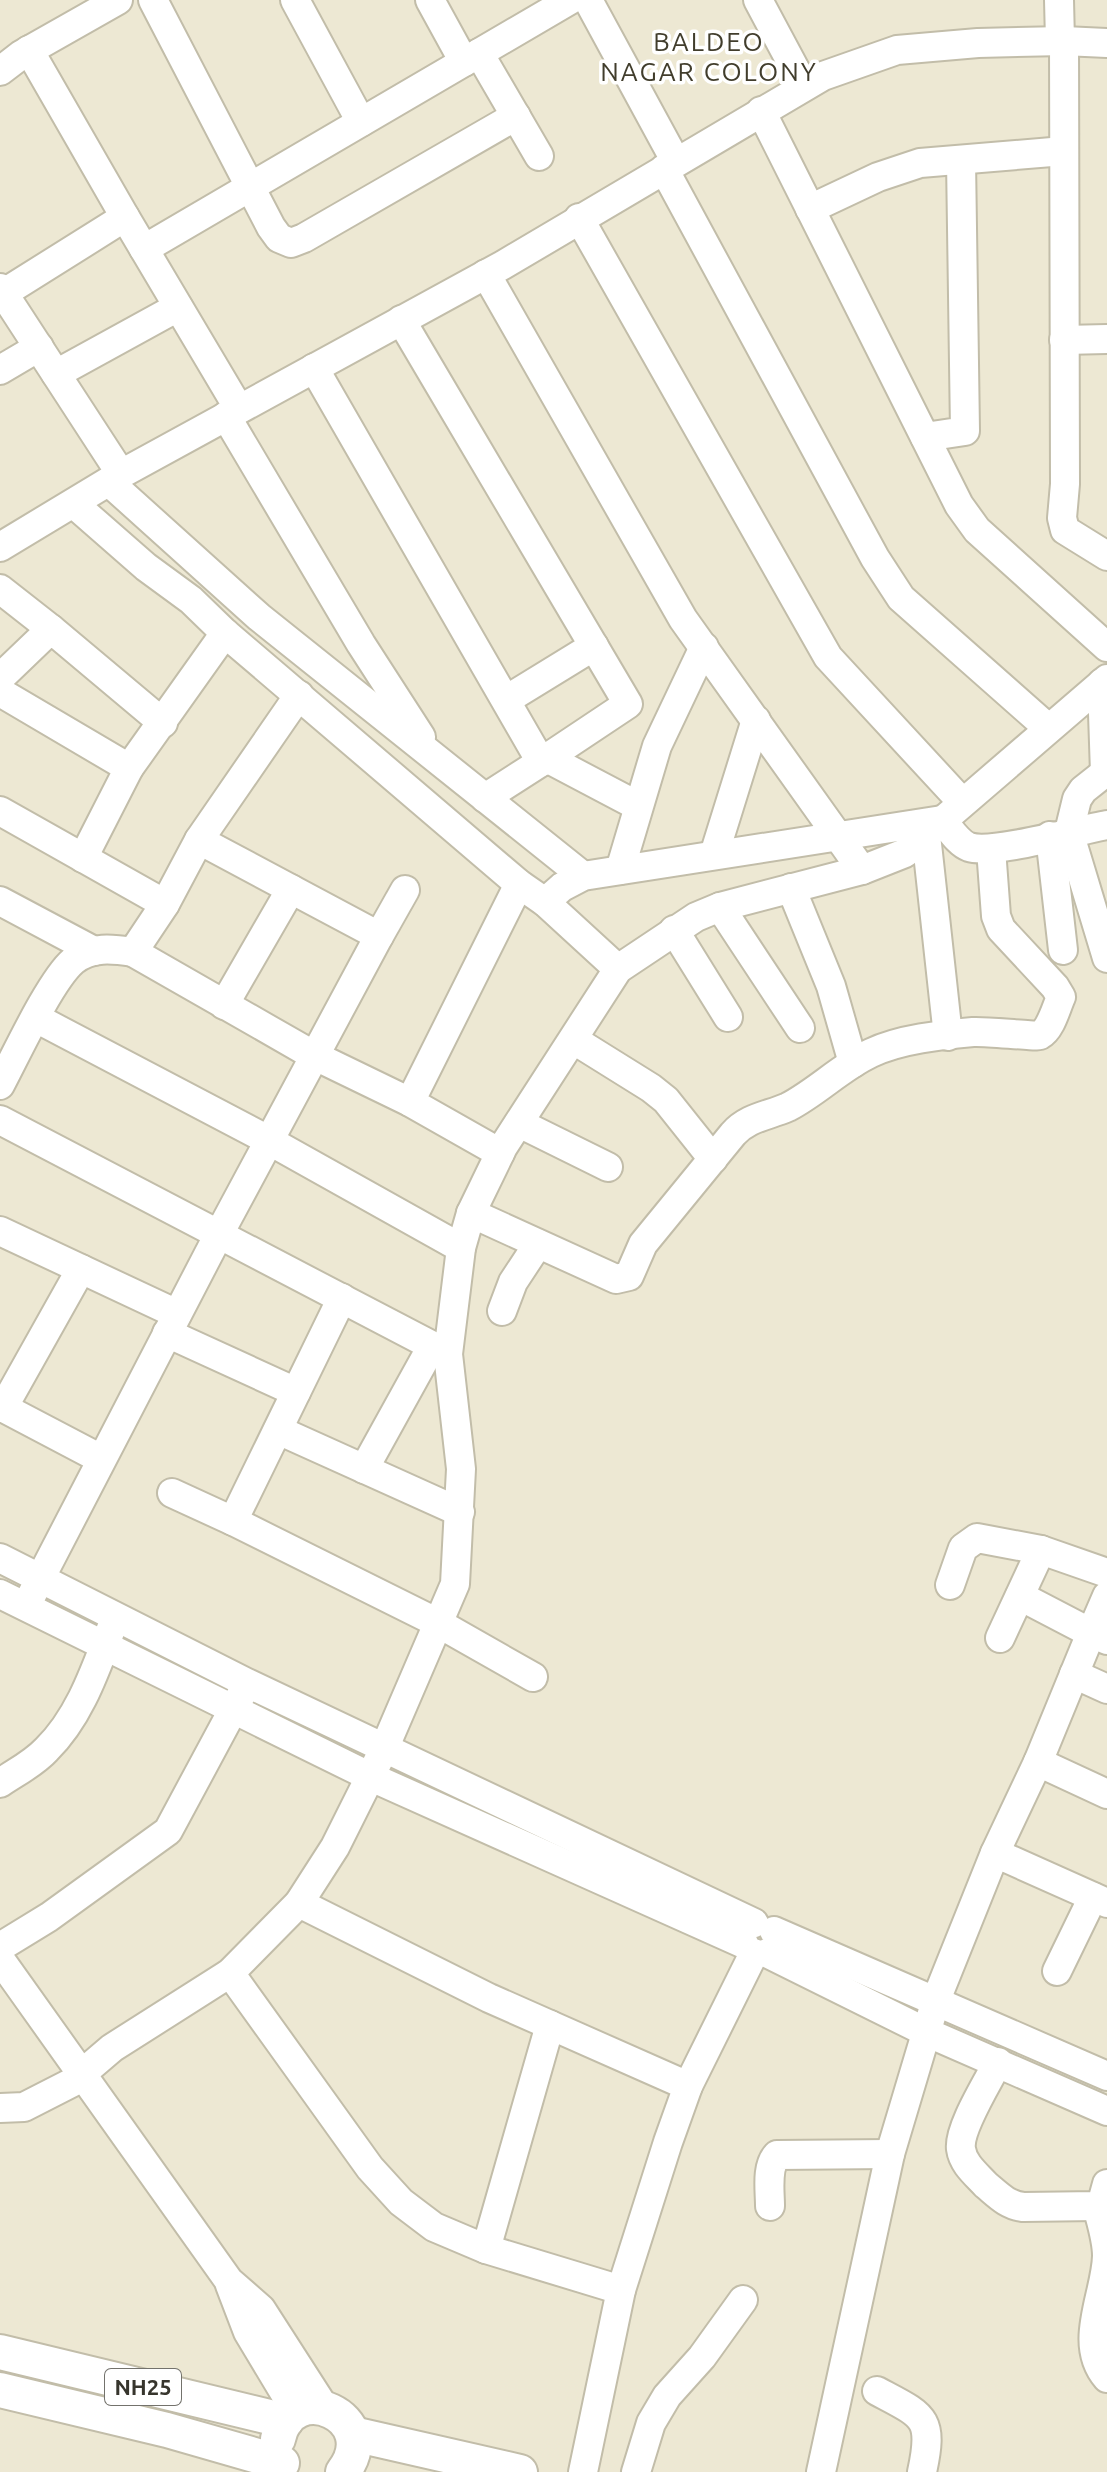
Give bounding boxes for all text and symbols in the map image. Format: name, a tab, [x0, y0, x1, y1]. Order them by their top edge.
district label: BALDEO NAGAR COLONY	[600, 27, 818, 86]
road number: NH25	[105, 2369, 181, 2405]

